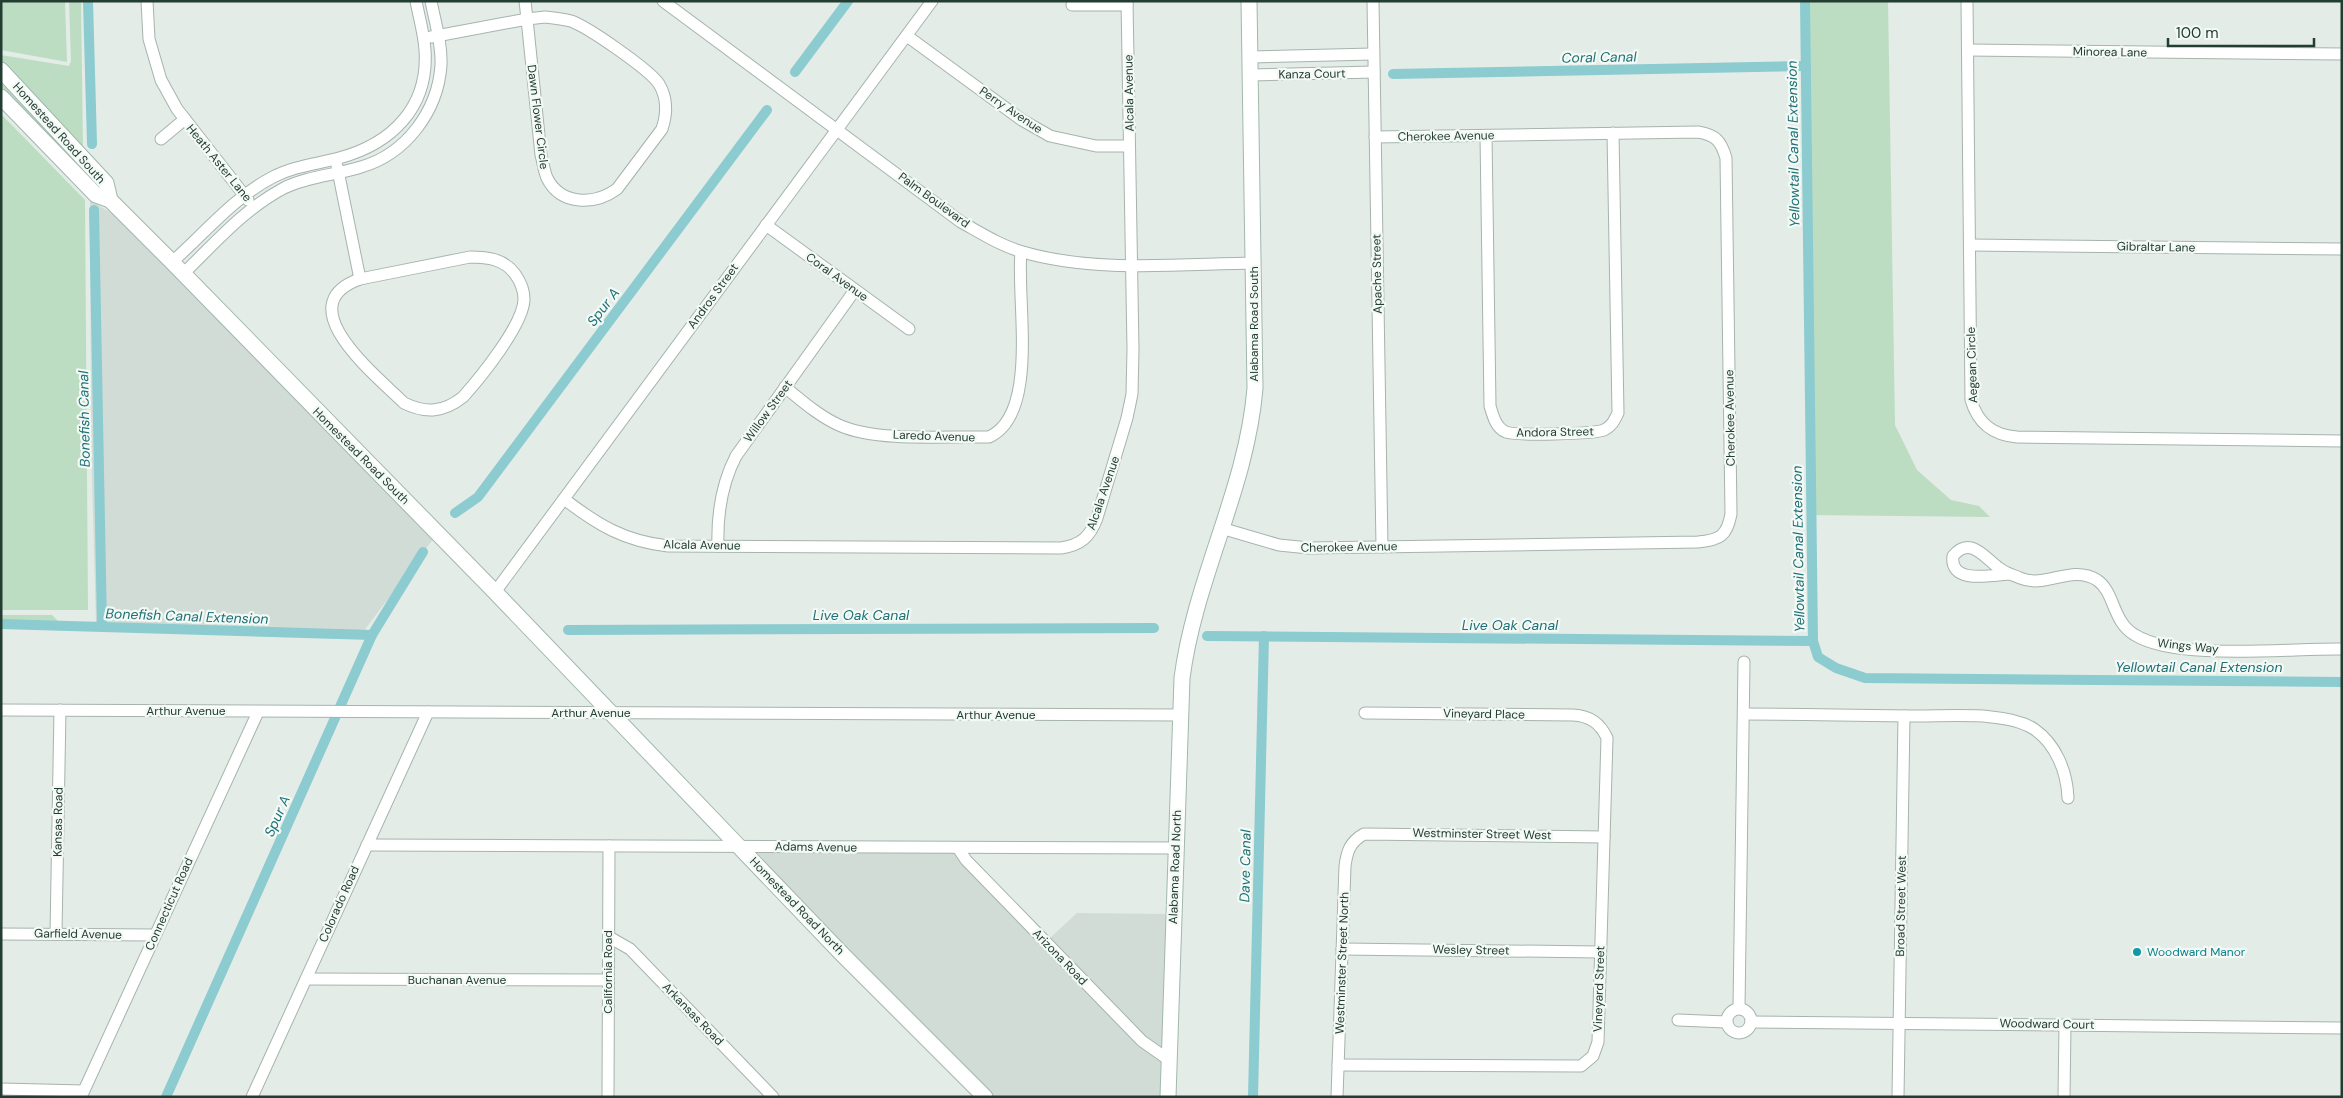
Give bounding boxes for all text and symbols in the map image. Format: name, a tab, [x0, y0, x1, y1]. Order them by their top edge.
scale bar	[2168, 15, 2314, 47]
text: 100 m	[2176, 23, 2219, 43]
street label: Minorea Lane	[2073, 43, 2147, 61]
water label: Coral Canal	[1561, 47, 1638, 67]
street label: Alcala Avenue	[1120, 54, 1138, 132]
water label: Yellowtail Canal Extension	[1783, 60, 1803, 228]
street label: Dawn Flower Circle	[524, 64, 552, 170]
street label: Kanza Court	[1278, 65, 1346, 83]
street label: Homestead Road South	[9, 79, 109, 187]
street label: Perry Avenue	[976, 83, 1046, 137]
street label: Heath Aster Lane	[183, 121, 255, 205]
street label: Cherokee Avenue	[1397, 127, 1495, 145]
street label: Palm Boulevard	[895, 169, 973, 231]
street label: Apache Street	[1368, 234, 1386, 314]
street label: Gibraltar Lane	[2117, 238, 2196, 256]
street label: Coral Avenue	[803, 249, 872, 305]
street label: Andros Street	[684, 260, 742, 332]
street label: Alabama Road South	[1246, 266, 1262, 382]
water label: Spur A	[583, 284, 623, 330]
street label: Aegean Circle	[1963, 326, 1981, 403]
street label: Cherokee Avenue	[1721, 369, 1739, 467]
water label: Bonefish Canal	[74, 370, 94, 467]
street label: Willow Street	[740, 376, 796, 445]
street label: Homestead Road South	[309, 404, 413, 508]
street label: Andora Street	[1516, 423, 1594, 441]
street label: Laredo Avenue	[892, 427, 976, 445]
street label: Alcala Avenue	[1083, 454, 1123, 532]
water label: Yellowtail Canal Extension	[1788, 465, 1808, 633]
street label: Alcala Avenue	[663, 536, 741, 554]
street label: Cherokee Avenue	[1300, 538, 1398, 556]
water label: Bonefish Canal Extension	[105, 604, 269, 628]
water label: Live Oak Canal	[813, 606, 910, 624]
water label: Live Oak Canal	[1462, 616, 1559, 634]
street label: Wings Way	[2157, 635, 2220, 657]
water label: Yellowtail Canal Extension	[2116, 658, 2282, 676]
street label: Arthur Avenue	[146, 703, 226, 719]
street label: Arthur Avenue	[551, 705, 631, 721]
street label: Vineyard Place	[1443, 705, 1525, 723]
street label: Arthur Avenue	[956, 707, 1036, 723]
street label: Kansas Road	[49, 787, 67, 857]
water label: Spur A	[260, 793, 294, 839]
street label: Alabama Road North	[1165, 810, 1185, 924]
street label: Westminster Street West	[1412, 825, 1552, 843]
water label: Dave Canal	[1235, 828, 1255, 903]
street label: Adams Avenue	[775, 838, 858, 856]
street label: Homestead Road North	[746, 854, 848, 958]
street label: Connecticut Road	[141, 855, 197, 953]
street label: Broad Street West	[1892, 855, 1910, 957]
street label: Colorado Road	[315, 863, 363, 945]
street label: Westminster Street North	[1332, 892, 1352, 1034]
street label: Garfield Avenue	[34, 925, 122, 943]
street label: Arizona Road	[1029, 925, 1091, 989]
street label: California Road	[600, 930, 616, 1014]
street label: Wesley Street	[1432, 941, 1510, 959]
place label: Woodward Manor	[2147, 944, 2246, 960]
street label: Vineyard Street	[1590, 945, 1609, 1032]
marker: Woodward Manor	[2131, 946, 2143, 958]
street label: Buchanan Avenue	[408, 972, 507, 988]
street label: Arkansas Road	[659, 979, 727, 1049]
street label: Woodward Court	[1999, 1015, 2095, 1033]

